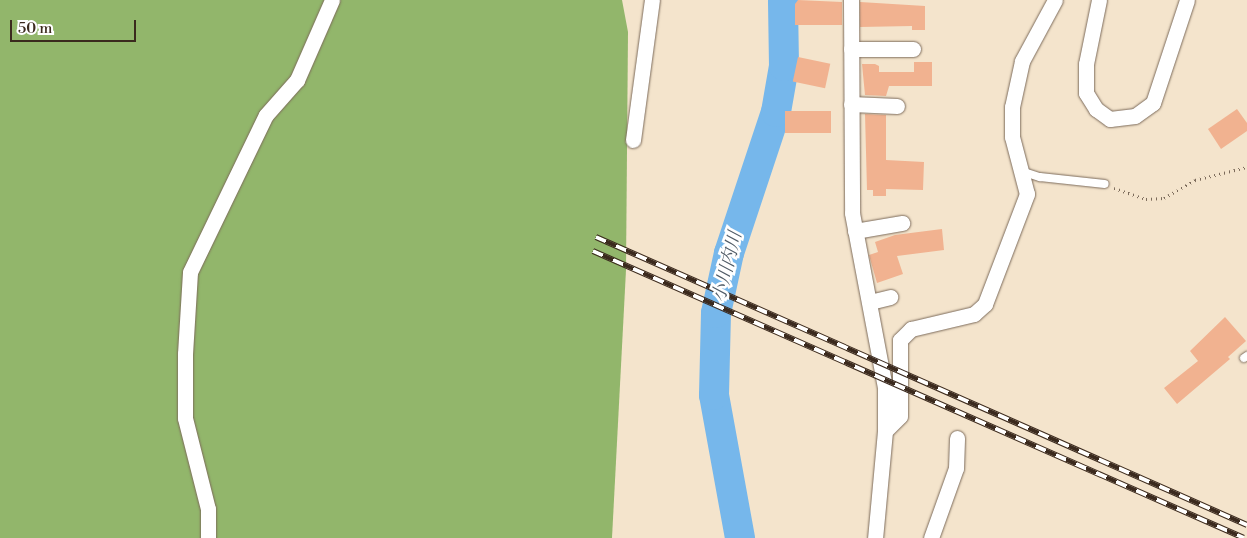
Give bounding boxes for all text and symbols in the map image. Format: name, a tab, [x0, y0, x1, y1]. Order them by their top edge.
scale bar	[12, 10, 139, 42]
text: 50 m	[18, 19, 52, 38]
water label: 小川内川	[709, 229, 747, 305]

